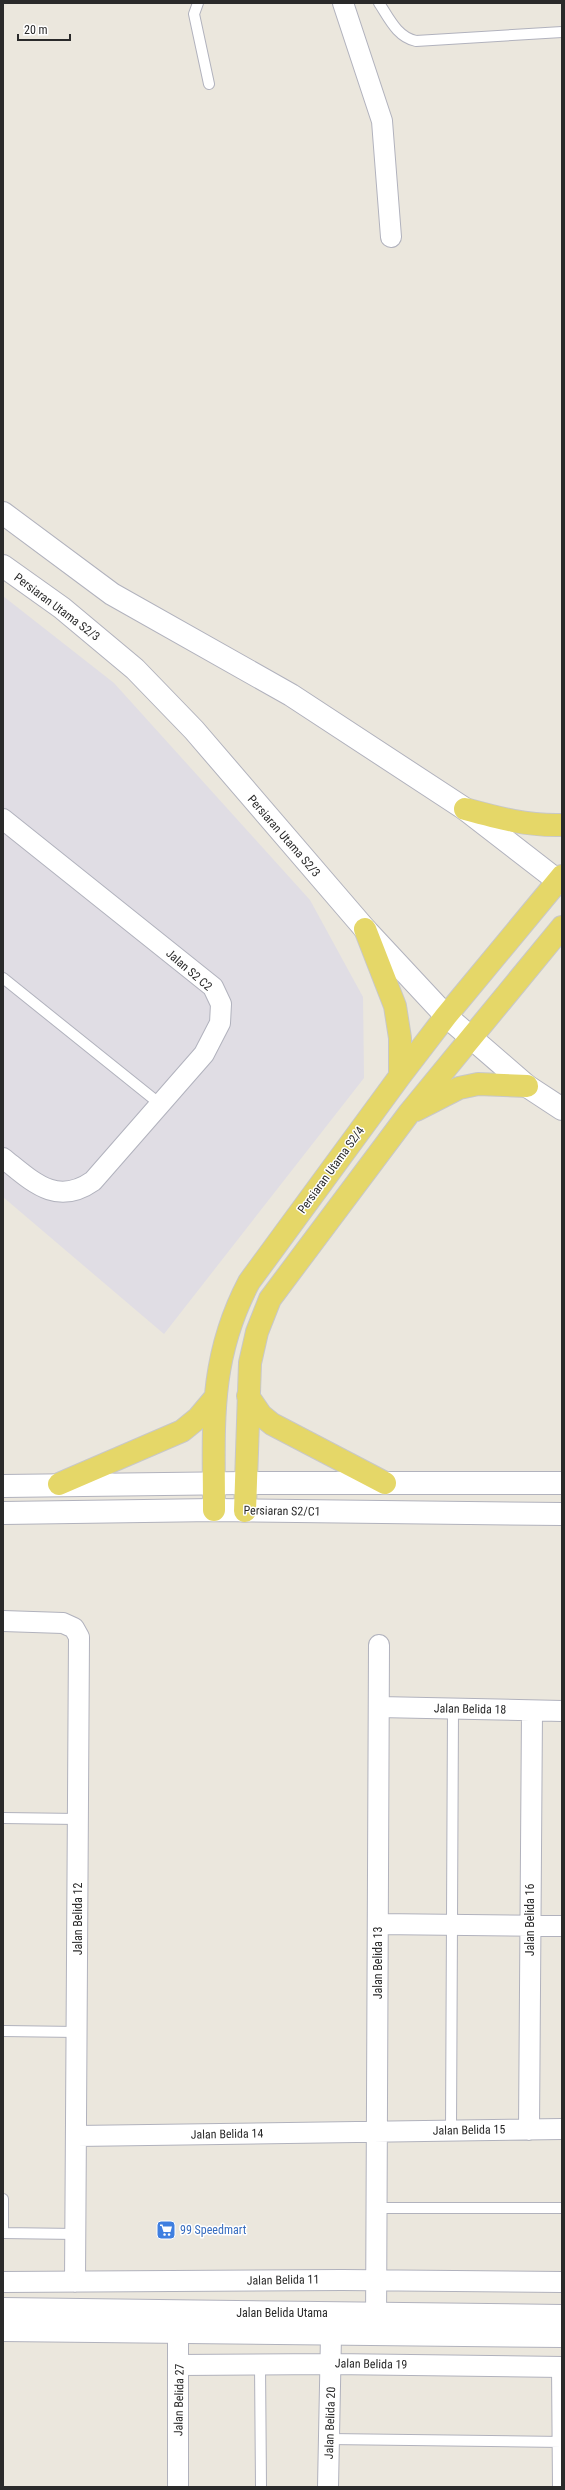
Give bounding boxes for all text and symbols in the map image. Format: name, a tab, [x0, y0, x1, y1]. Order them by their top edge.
scale bar	[18, 16, 70, 42]
text: 20 m	[24, 23, 48, 37]
street label: Persiaran Utama S2/3	[11, 570, 103, 644]
street label: Persiaran Utama S2/3	[245, 792, 323, 880]
street label: Jalan S2 C2	[163, 946, 215, 994]
street label: Persiaran Utama S2/4	[295, 1124, 367, 1216]
street label: Persiaran S2/C1	[243, 1503, 321, 1519]
street label: Jalan Belida 18	[434, 1701, 506, 1717]
street label: Jalan Belida 12	[71, 1883, 85, 1955]
street label: Jalan Belida 16	[523, 1884, 537, 1956]
street label: Jalan Belida 13	[371, 1927, 385, 1999]
street label: Jalan Belida 15	[433, 2122, 505, 2138]
street label: Jalan Belida 14	[191, 2126, 263, 2142]
supermarket icon: 99 Speedmart	[155, 2219, 177, 2241]
place label: 99 Speedmart	[180, 2223, 247, 2237]
street label: Jalan Belida 11	[247, 2272, 319, 2288]
street label: Jalan Belida Utama	[236, 2306, 328, 2320]
street label: Jalan Belida 19	[335, 2356, 407, 2372]
street label: Jalan Belida 27	[171, 2364, 187, 2436]
street label: Jalan Belida 20	[322, 2386, 338, 2460]

